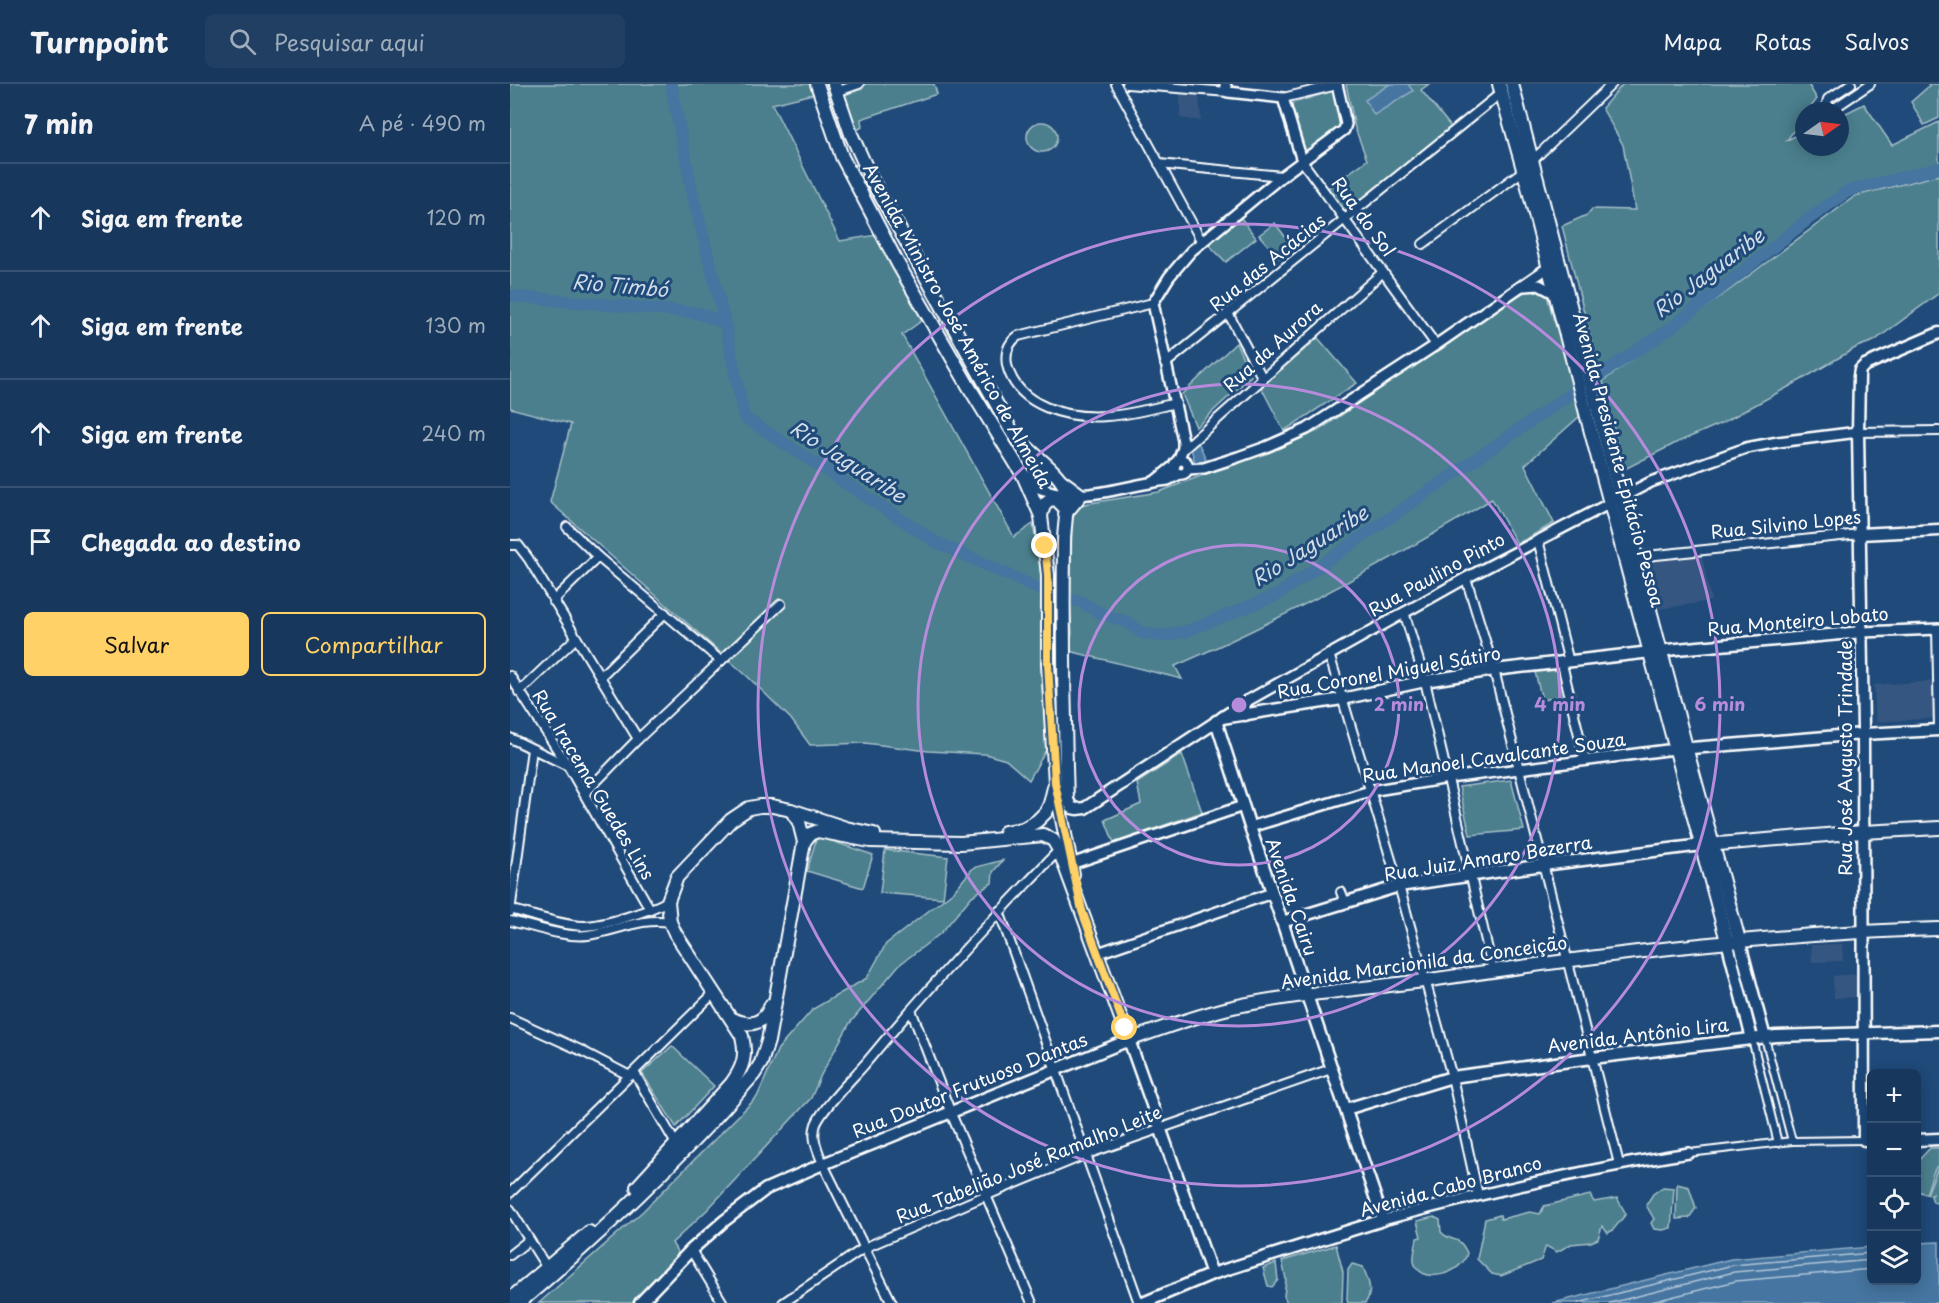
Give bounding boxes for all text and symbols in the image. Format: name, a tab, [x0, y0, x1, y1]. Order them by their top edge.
search box	[205, 14, 625, 68]
text: Turnpoint	[30, 20, 169, 63]
icon: search	[226, 25, 259, 58]
text: Pesquisar aqui	[274, 25, 425, 58]
text: Mapa	[1664, 25, 1721, 57]
text: Rotas	[1754, 25, 1811, 57]
text: Salvos	[1844, 25, 1909, 57]
north arrow	[1795, 102, 1849, 156]
text: 7 min	[24, 104, 94, 143]
text: A pé · 490 m	[359, 108, 486, 138]
street label: Avenida Ministro José Américo de Almeida	[857, 158, 1060, 494]
street label: Rua do Sol	[1326, 171, 1402, 262]
icon: ahead	[24, 201, 57, 234]
text: Siga em frente	[81, 201, 243, 234]
text: 120 m	[427, 202, 486, 232]
street label: Rua das Acácias	[1203, 206, 1331, 317]
water label: Rio Jaguaribe	[1646, 220, 1771, 324]
water label: Rio Timbó	[571, 266, 670, 304]
street label: Rua da Aurora	[1216, 293, 1328, 398]
icon: ahead	[24, 309, 57, 342]
text: Siga em frente	[81, 309, 243, 342]
street label: Avenida Presidente Epitácio Pessoa	[1567, 309, 1672, 611]
text: 130 m	[426, 310, 486, 340]
water label: Rio Jaguaribe	[785, 412, 913, 510]
icon: ahead	[24, 417, 57, 450]
text: Siga em frente	[81, 417, 243, 450]
text: 240 m	[421, 418, 486, 448]
water label: Rio Jaguaribe	[1245, 497, 1374, 593]
street label: Rua Silvino Lopes	[1709, 502, 1862, 545]
icon: arrive	[24, 525, 57, 558]
text: Chegada ao destino	[81, 525, 301, 558]
street label: Rua Paulino Pinto	[1363, 525, 1509, 622]
route end	[1031, 532, 1057, 558]
street label: Rua Monteiro Lobato	[1706, 599, 1890, 642]
button: Salvar	[24, 612, 249, 676]
button: Compartilhar	[261, 612, 486, 676]
street label: Rua Coronel Miguel Sátiro	[1275, 639, 1503, 704]
street label: Rua José Augusto Trindade	[1831, 640, 1858, 876]
street label: Rua Iracema Guedes Lins	[527, 684, 662, 884]
text: 2 min	[1374, 690, 1424, 717]
text: 4 min	[1534, 690, 1586, 717]
text: 6 min	[1695, 690, 1745, 717]
centre of rings	[1229, 695, 1249, 715]
street label: Rua Manoel Cavalcante Souza	[1360, 725, 1628, 788]
street label: Rua Juiz Amaro Bezerra	[1382, 828, 1594, 887]
street label: Avenida Cairu	[1260, 834, 1325, 959]
street label: Avenida Marcionila da Conceição	[1279, 928, 1569, 995]
street label: Avenida Antônio Lira	[1546, 1010, 1731, 1059]
route start	[1111, 1014, 1137, 1040]
street label: Rua Doutor Frutuoso Dantas	[848, 1025, 1091, 1144]
map controls	[1867, 1069, 1921, 1285]
button: +	[1867, 1069, 1921, 1123]
street label: Rua Tabelião José Ramalho Leite	[892, 1098, 1165, 1229]
button: −	[1867, 1123, 1921, 1177]
street label: Avenida Cabo Branco	[1357, 1148, 1545, 1223]
button: locate	[1867, 1177, 1921, 1231]
button: layers	[1867, 1231, 1921, 1285]

